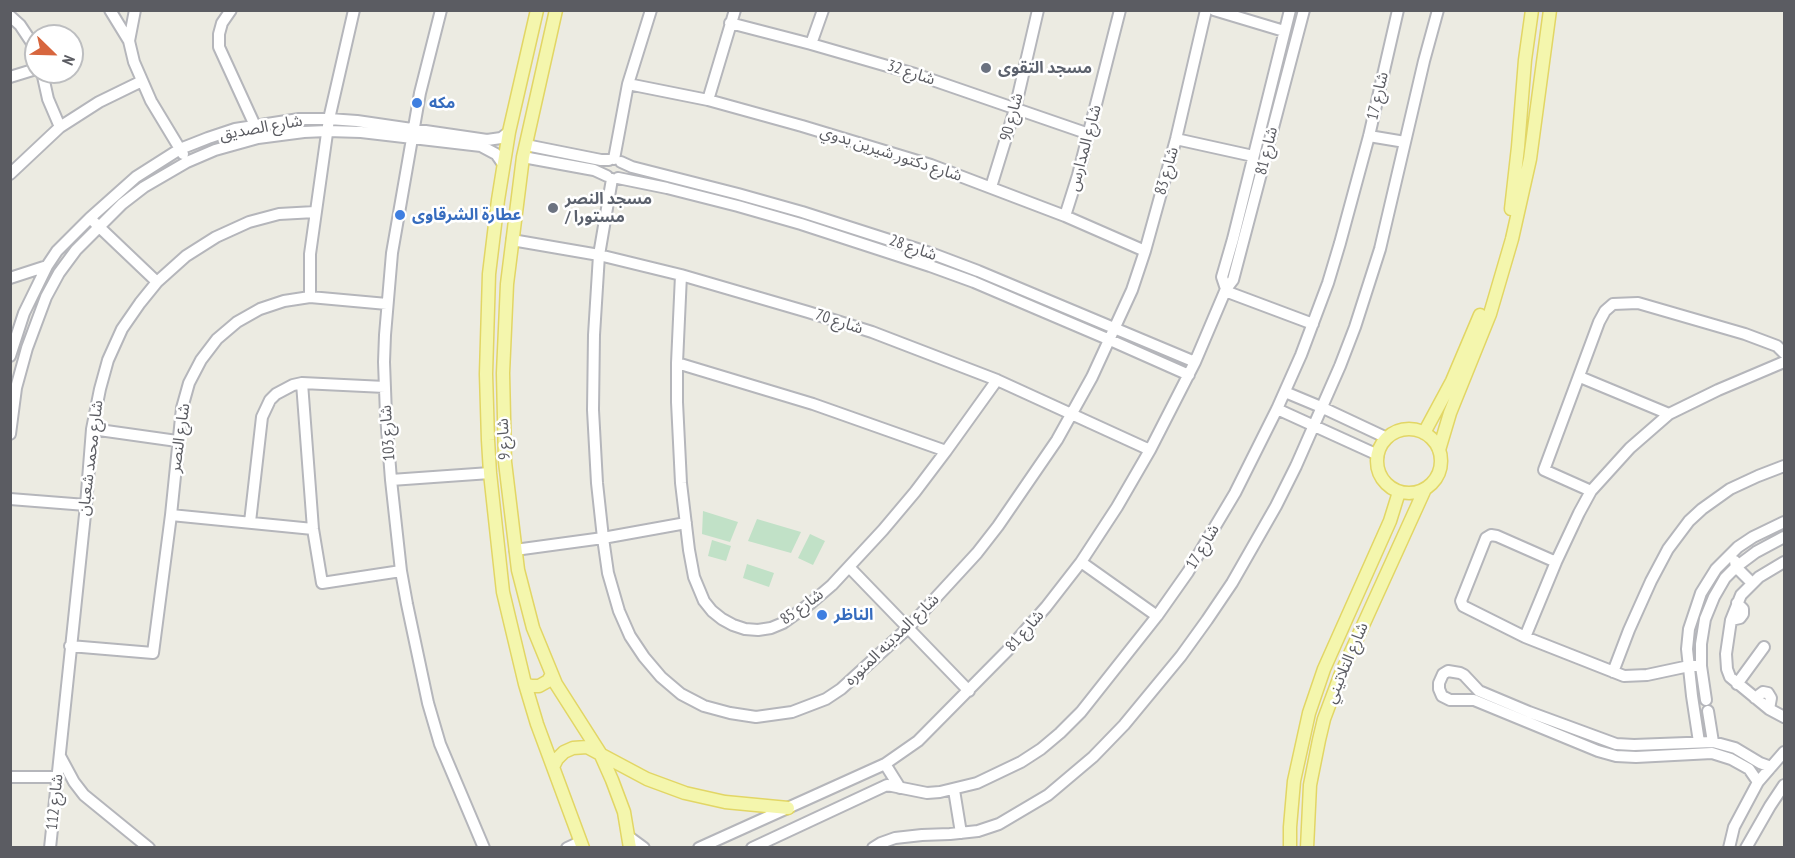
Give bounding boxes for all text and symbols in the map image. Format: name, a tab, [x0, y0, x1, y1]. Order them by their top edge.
north arrow	[24, 24, 84, 84]
text: N	[58, 52, 80, 68]
street label: شارع 32	[885, 56, 937, 90]
place label: مسجد التقوى	[998, 58, 1092, 78]
marker: مسجد التقوى	[979, 61, 993, 75]
street label: شارع 17	[1363, 70, 1393, 122]
street label: شارع 90	[996, 91, 1028, 143]
place label: مكه	[429, 93, 455, 113]
marker: مكه	[410, 96, 424, 110]
street label: شارع المدارس	[1064, 103, 1106, 193]
street label: شارع الصديق	[218, 111, 304, 145]
street label: شارع دكتور شيرين بدوي	[818, 122, 964, 186]
street label: شارع 81	[1252, 125, 1282, 177]
street label: شارع 83	[1151, 145, 1183, 197]
place label: مسجد النصر / مستورا	[565, 189, 652, 227]
marker: مسجد النصر / مستورا	[546, 201, 560, 215]
place label: عطارة الشرقاوى	[412, 205, 521, 225]
marker: عطارة الشرقاوى	[393, 208, 407, 222]
street label: شارع 28	[887, 231, 939, 265]
street label: شارع 70	[813, 305, 865, 339]
street label: شارع محمد شعبان	[74, 399, 108, 517]
street label: شارع النصر	[166, 402, 194, 474]
street label: شارع 103	[376, 404, 400, 462]
street label: شارع 9	[493, 418, 515, 460]
street label: شارع 17	[1182, 521, 1224, 573]
street label: شارع 85	[777, 585, 827, 629]
street label: شارع المدينه المنوره	[841, 590, 943, 690]
place label: الناظر	[834, 605, 873, 625]
street label: شارع 81	[1002, 606, 1048, 656]
marker: الناظر	[815, 608, 829, 622]
street label: شارع التلاتيني	[1321, 620, 1373, 706]
street label: شارع 112	[43, 773, 67, 831]

